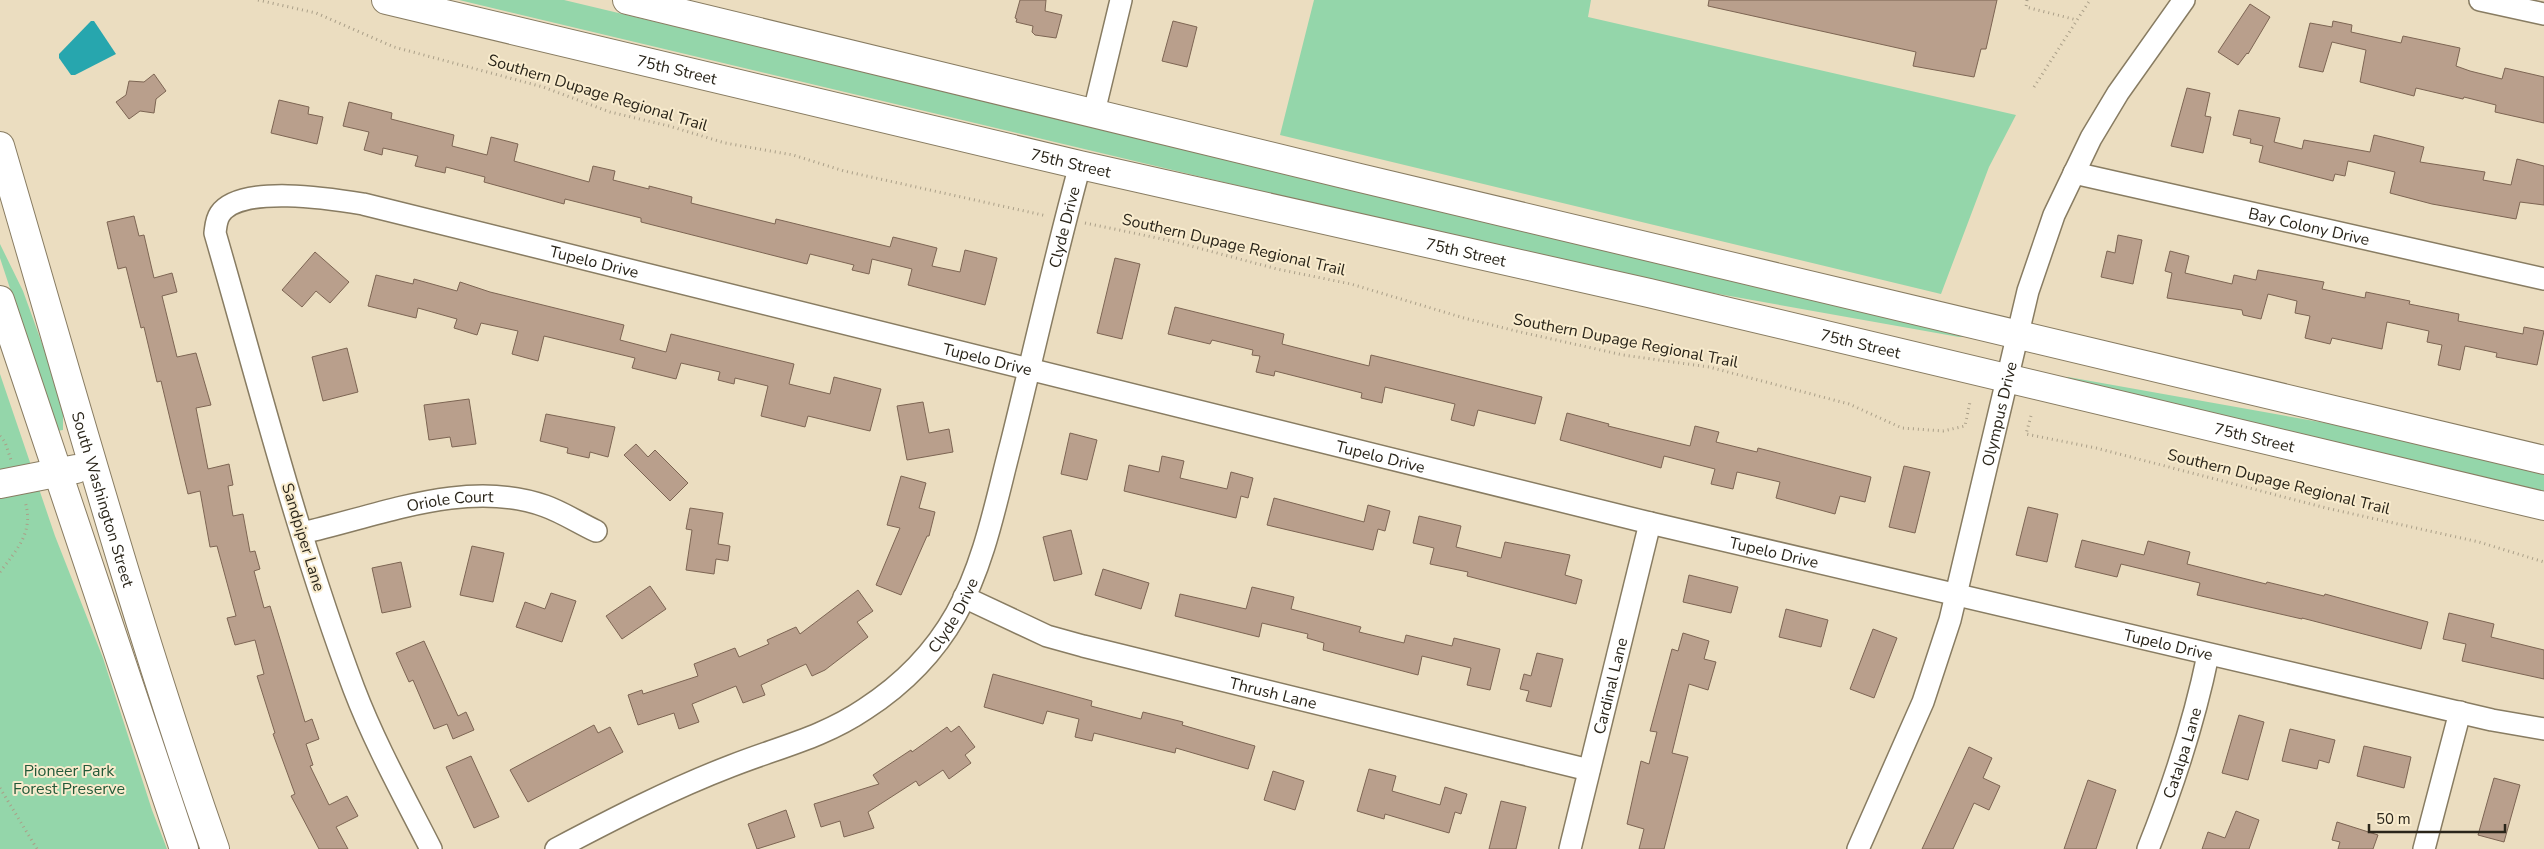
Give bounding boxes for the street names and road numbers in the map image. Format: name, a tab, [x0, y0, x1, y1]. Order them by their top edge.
street label: Southern Dupage Regional Trail	[485, 49, 711, 137]
street label: 75th Street	[634, 50, 719, 90]
street label: 75th Street	[1028, 144, 1113, 184]
street label: Clyde Drive	[1044, 184, 1086, 270]
street label: Bay Colony Drive	[2246, 203, 2372, 251]
street label: Southern Dupage Regional Trail	[1120, 209, 1348, 281]
street label: 75th Street	[1423, 233, 1508, 273]
street label: Tupelo Drive	[547, 241, 641, 284]
street label: Southern Dupage Regional Trail	[1511, 308, 1741, 374]
street label: 75th Street	[1818, 324, 1903, 365]
street label: Tupelo Drive	[940, 338, 1034, 381]
street label: Olympus Drive	[1977, 359, 2023, 469]
street label: South Washington Street	[66, 409, 139, 590]
street label: 75th Street	[2212, 418, 2297, 458]
street label: Tupelo Drive	[1334, 436, 1427, 479]
street label: Southern Dupage Regional Trail	[2165, 444, 2393, 520]
street label: Sandpiper Lane	[276, 480, 330, 594]
street label: Oriole Court	[405, 486, 494, 518]
street label: Tupelo Drive	[1727, 532, 1821, 574]
street label: Clyde Drive	[923, 575, 984, 658]
street label: Tupelo Drive	[2121, 624, 2215, 666]
street label: Cardinal Lane	[1589, 635, 1633, 737]
street label: Thrush Lane	[1227, 672, 1319, 715]
street label: Catalpa Lane	[2158, 705, 2207, 802]

